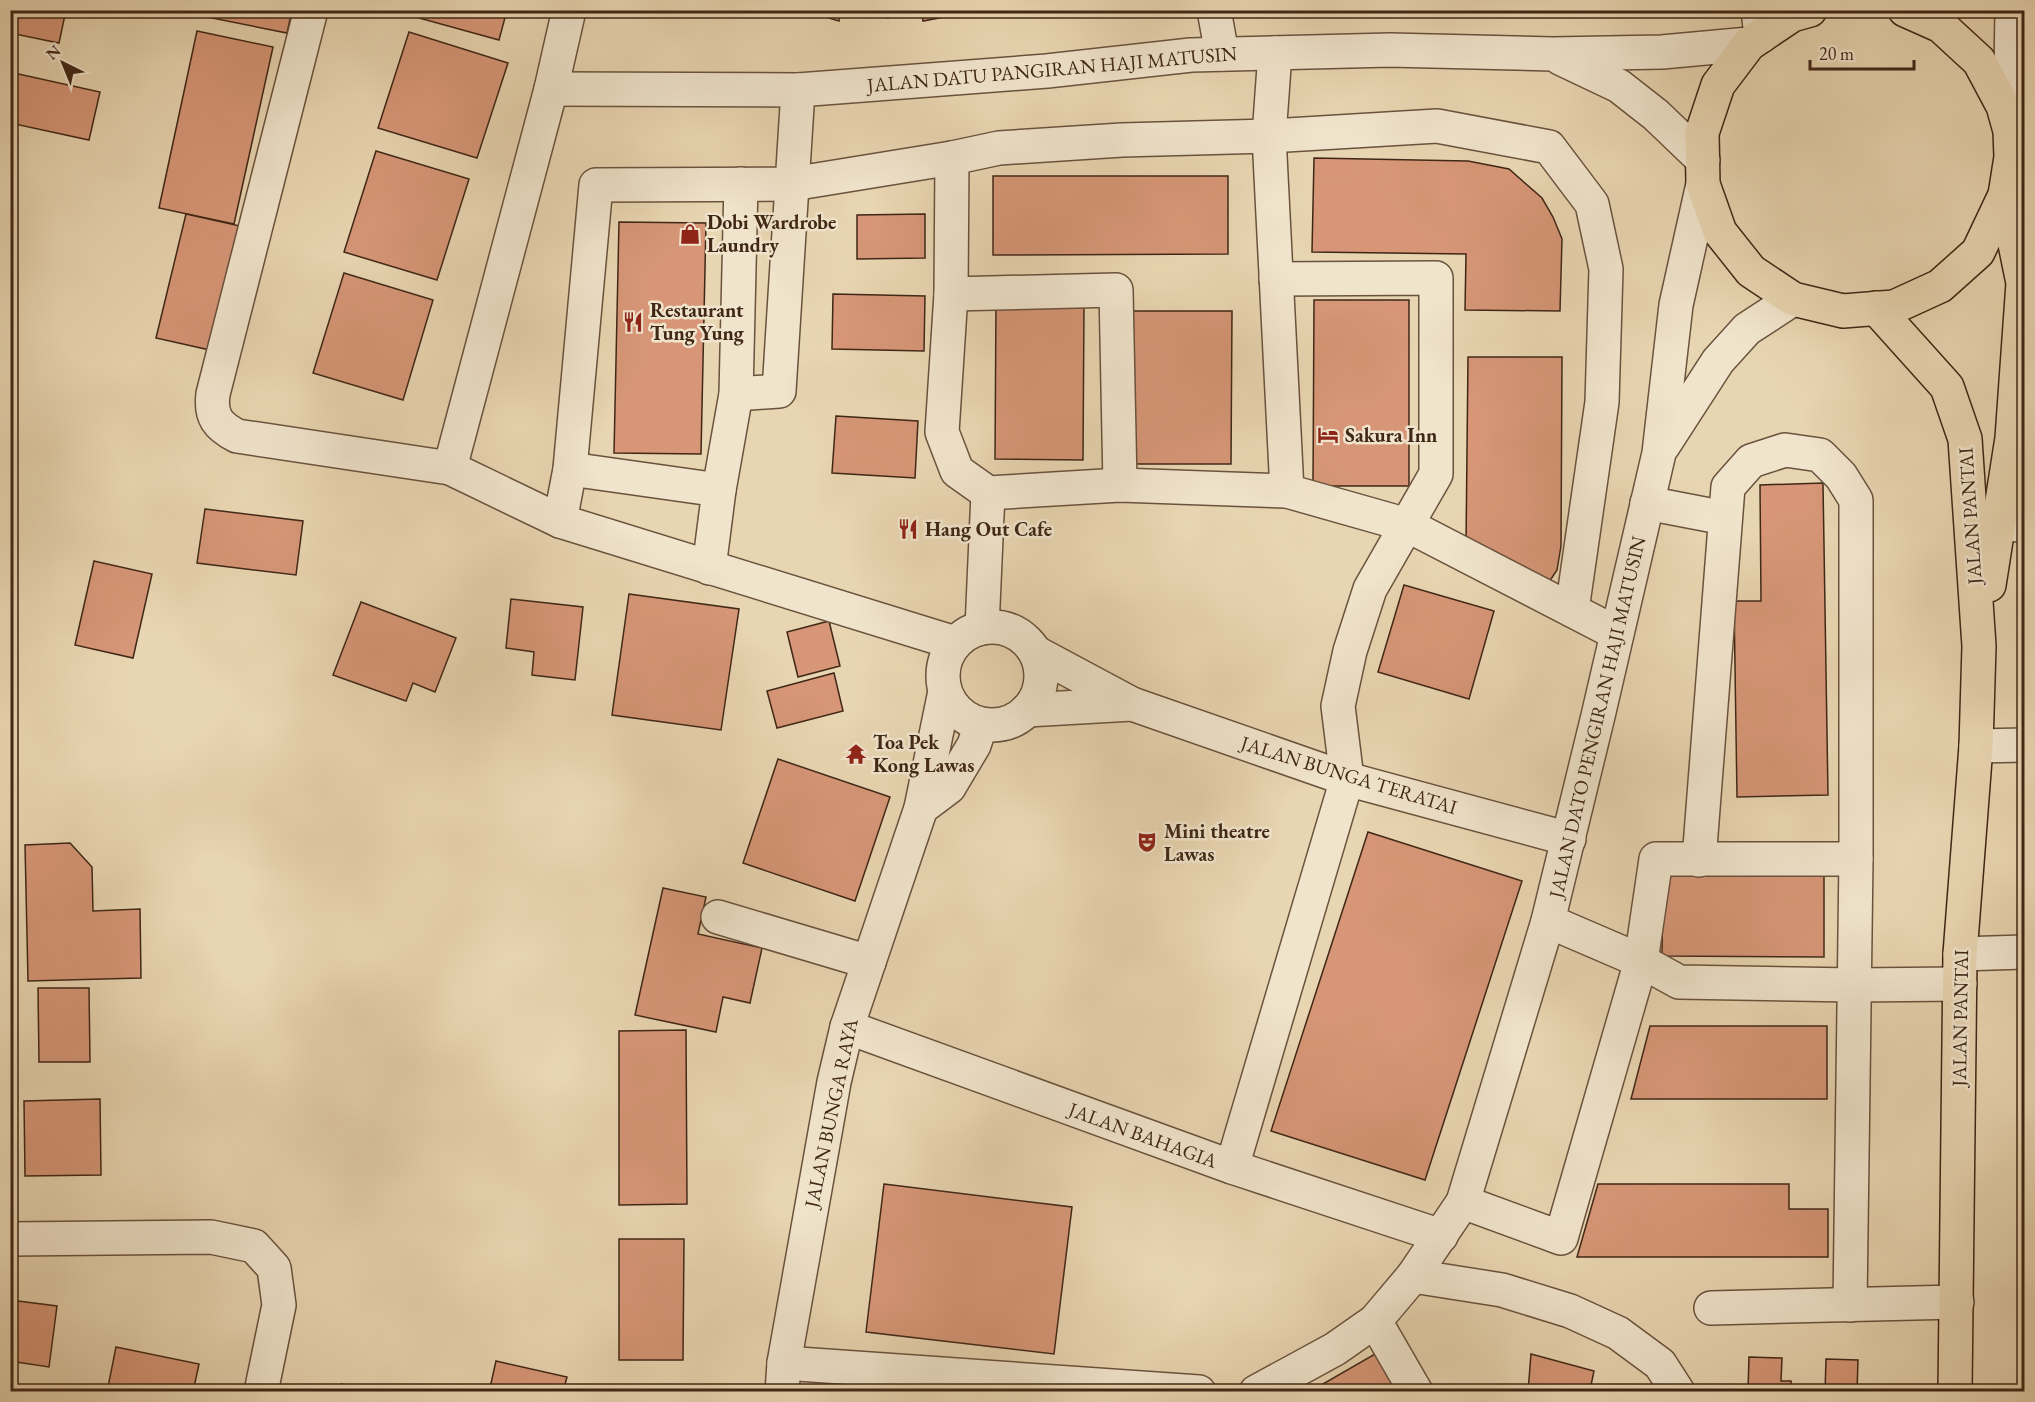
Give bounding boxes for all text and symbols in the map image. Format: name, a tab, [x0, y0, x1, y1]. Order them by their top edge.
north arrow	[33, 33, 93, 93]
scale bar	[1810, 33, 1914, 71]
text: N	[41, 40, 65, 64]
street label: JALAN DATU PANGIRAN HAJI MATUSIN	[864, 40, 1238, 98]
text: 20 m	[1819, 42, 1854, 65]
place label: Dobi Wardrobe Laundry	[707, 209, 836, 258]
shop icon: Dobi Wardrobe Laundry	[678, 222, 702, 246]
place label: Restaurant Tung Yung	[650, 297, 745, 346]
restaurant icon: Restaurant Tung Yung	[621, 310, 645, 334]
place label: Sakura Inn	[1345, 422, 1437, 448]
hotel icon: Sakura Inn	[1316, 423, 1340, 447]
street label: JALAN PANTAI	[1952, 446, 1988, 587]
place label: Hang Out Cafe	[925, 516, 1052, 542]
restaurant icon: Hang Out Cafe	[896, 517, 920, 541]
street label: JALAN DATO PENGIRAN HAJI MATUSIN	[1542, 533, 1651, 902]
place label: Toa Pek Kong Lawas	[873, 729, 975, 778]
street label: JALAN BUNGA TERATAI	[1236, 729, 1460, 820]
temple icon: Toa Pek Kong Lawas	[844, 742, 868, 766]
place label: Mini theatre Lawas	[1164, 818, 1270, 867]
theatre icon: Mini theatre Lawas	[1135, 830, 1159, 854]
street label: JALAN PANTAI	[1946, 949, 1974, 1089]
street label: JALAN BUNGA RAYA	[798, 1016, 864, 1212]
street label: JALAN BAHAGIA	[1063, 1095, 1221, 1174]

